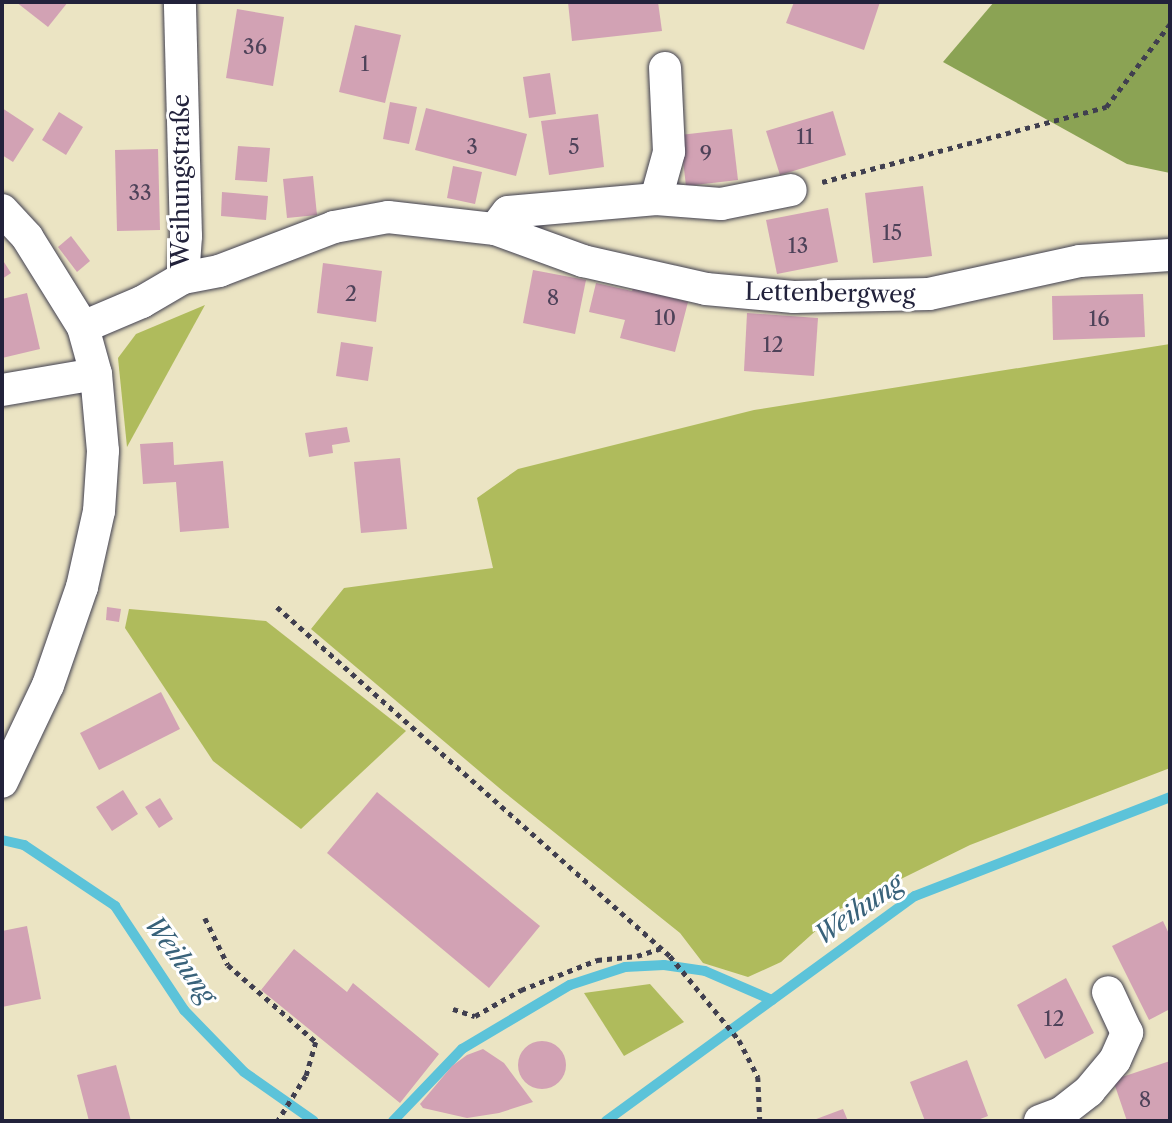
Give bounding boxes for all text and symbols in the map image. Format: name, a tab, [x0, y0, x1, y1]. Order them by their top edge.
house number: 36	[243, 34, 267, 60]
house number: 1	[361, 51, 369, 77]
street label: Weihungstraße	[167, 94, 195, 268]
house number: 11	[796, 124, 814, 150]
house number: 3	[466, 134, 478, 160]
house number: 5	[568, 134, 580, 160]
house number: 9	[700, 141, 712, 167]
house number: 33	[128, 180, 152, 206]
house number: 15	[882, 220, 902, 246]
house number: 13	[788, 233, 808, 259]
street label: Lettenbergweg	[744, 277, 916, 309]
house number: 2	[345, 281, 357, 307]
house number: 8	[547, 285, 559, 311]
house number: 10	[654, 305, 676, 331]
house number: 16	[1088, 306, 1110, 332]
house number: 12	[763, 332, 783, 358]
water label: Weihung	[808, 868, 910, 952]
water label: Weihung	[137, 910, 223, 1010]
house number: 12	[1044, 1006, 1064, 1032]
house number: 8	[1139, 1087, 1151, 1113]

